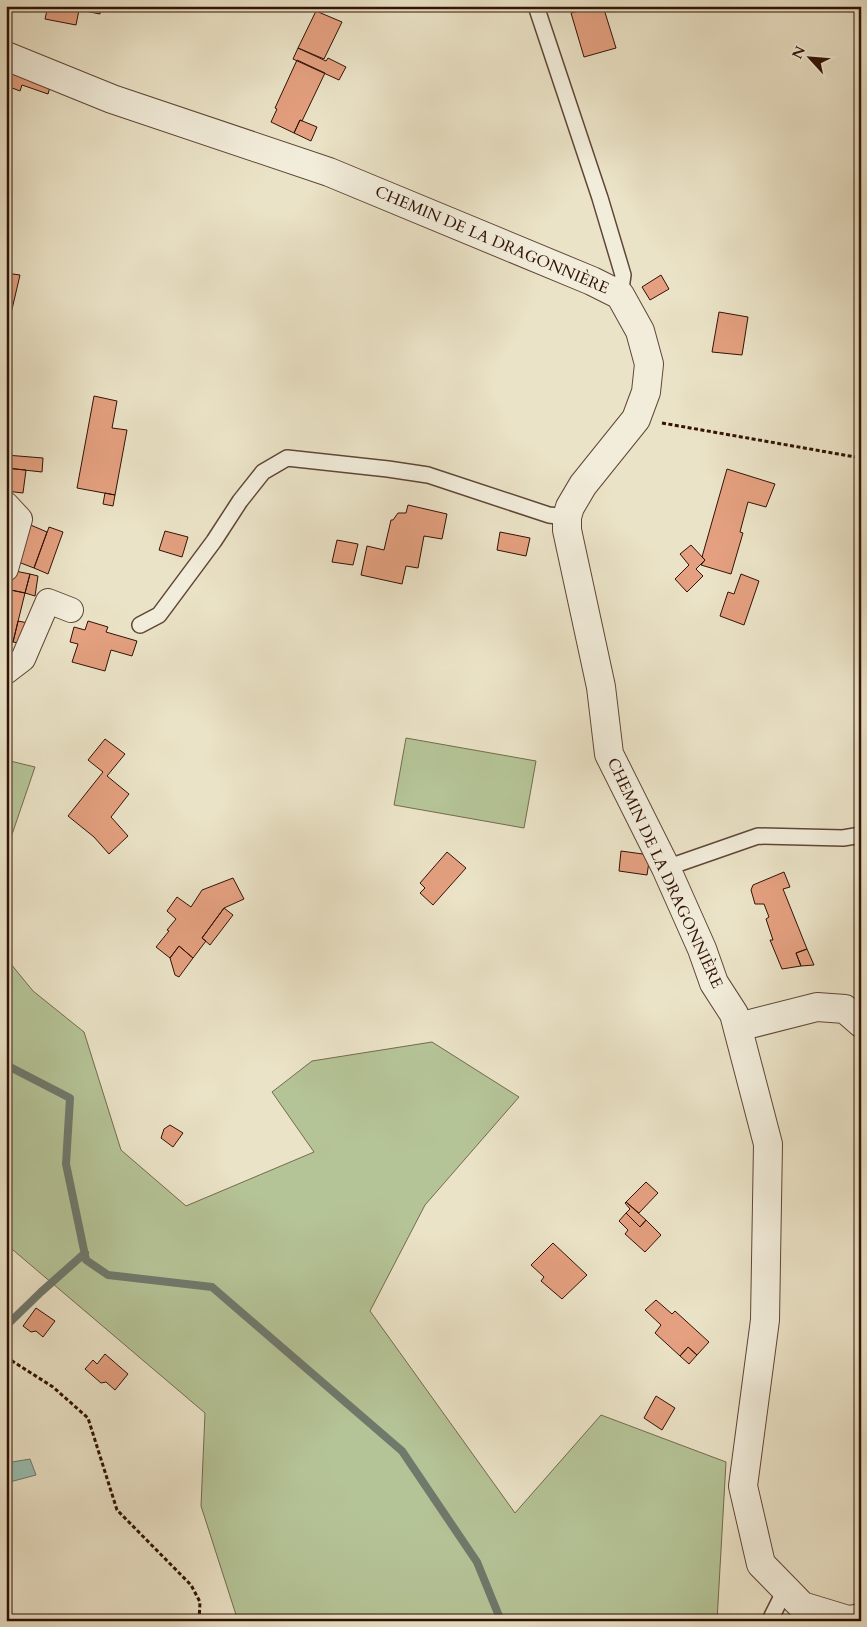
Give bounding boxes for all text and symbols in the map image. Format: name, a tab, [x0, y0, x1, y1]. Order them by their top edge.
north arrow	[784, 32, 834, 82]
text: N	[788, 43, 810, 62]
street label: CHEMIN DE LA DRAGONNIÈRE	[372, 181, 612, 299]
street label: CHEMIN DE LA DRAGONNIÈRE	[602, 754, 728, 992]

